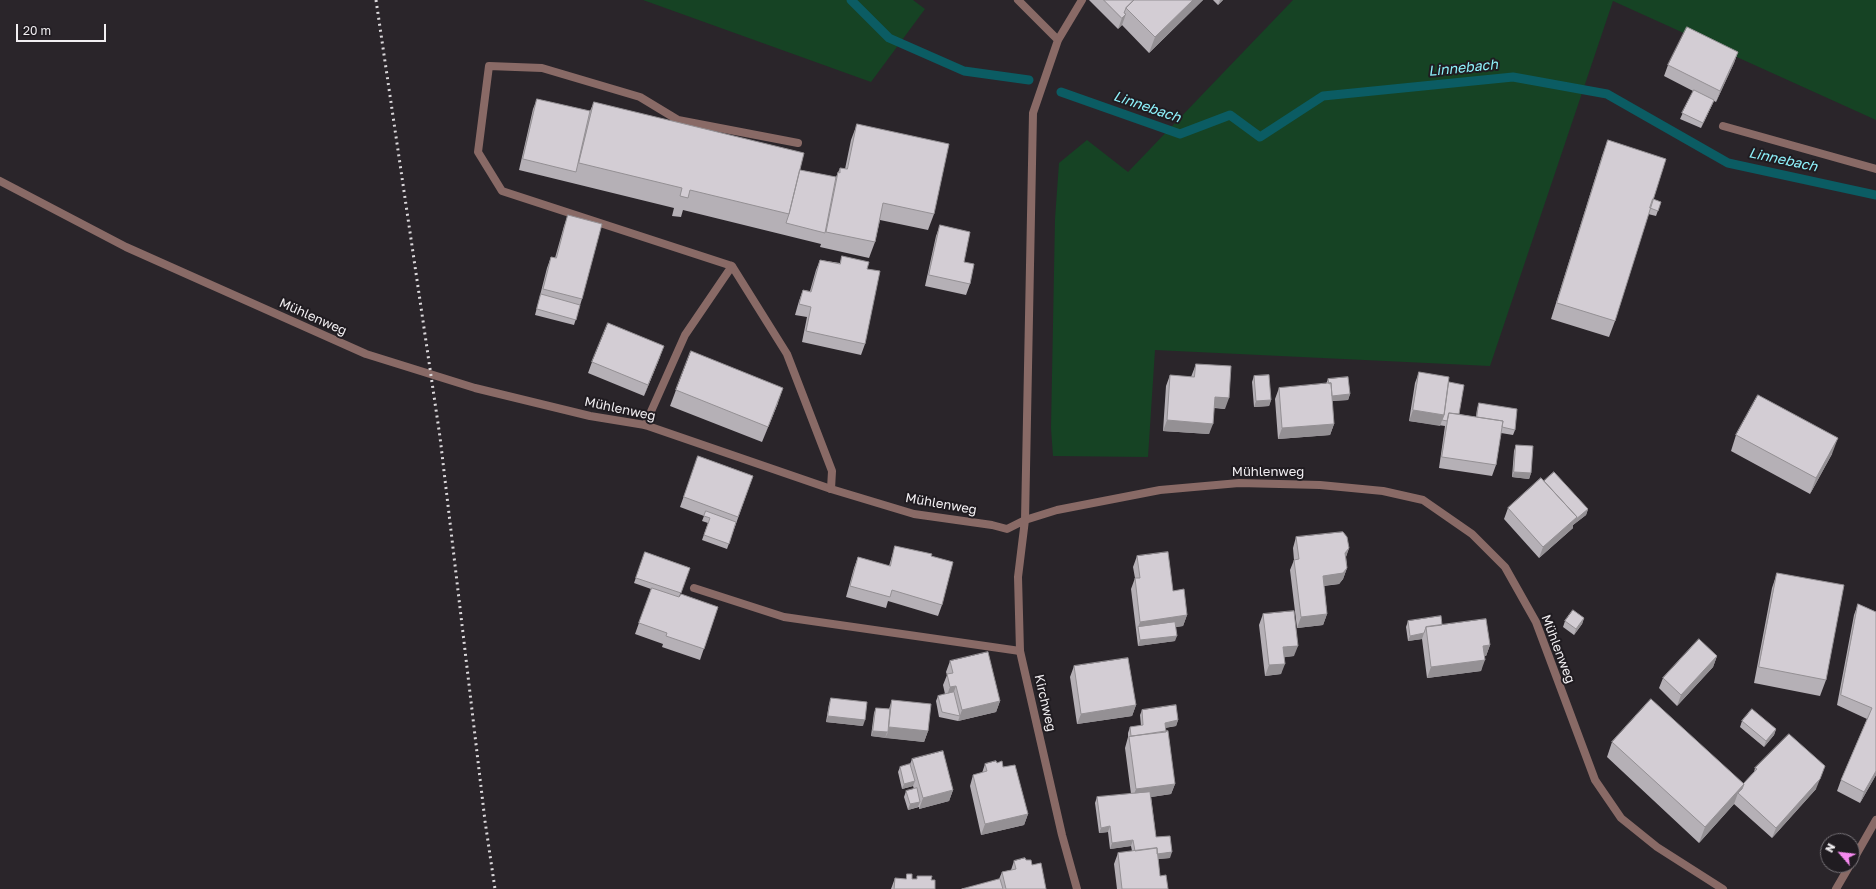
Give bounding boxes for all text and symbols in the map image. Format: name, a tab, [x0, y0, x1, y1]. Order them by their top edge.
scale bar	[18, 16, 108, 42]
text: 20 m	[23, 23, 51, 38]
water label: Linnebach	[1427, 56, 1499, 80]
water label: Linnebach	[1111, 88, 1183, 126]
water label: Linnebach	[1747, 145, 1819, 175]
street label: Mühlenweg	[277, 295, 349, 339]
street label: Mühlenweg	[583, 394, 657, 424]
street label: Mühlenweg	[1232, 464, 1304, 480]
street label: Mühlenweg	[904, 490, 978, 518]
street label: Mühlenweg	[1538, 612, 1578, 686]
street label: Kirchweg	[1031, 673, 1059, 733]
north arrow	[1820, 833, 1860, 873]
text: N	[1822, 841, 1838, 854]

